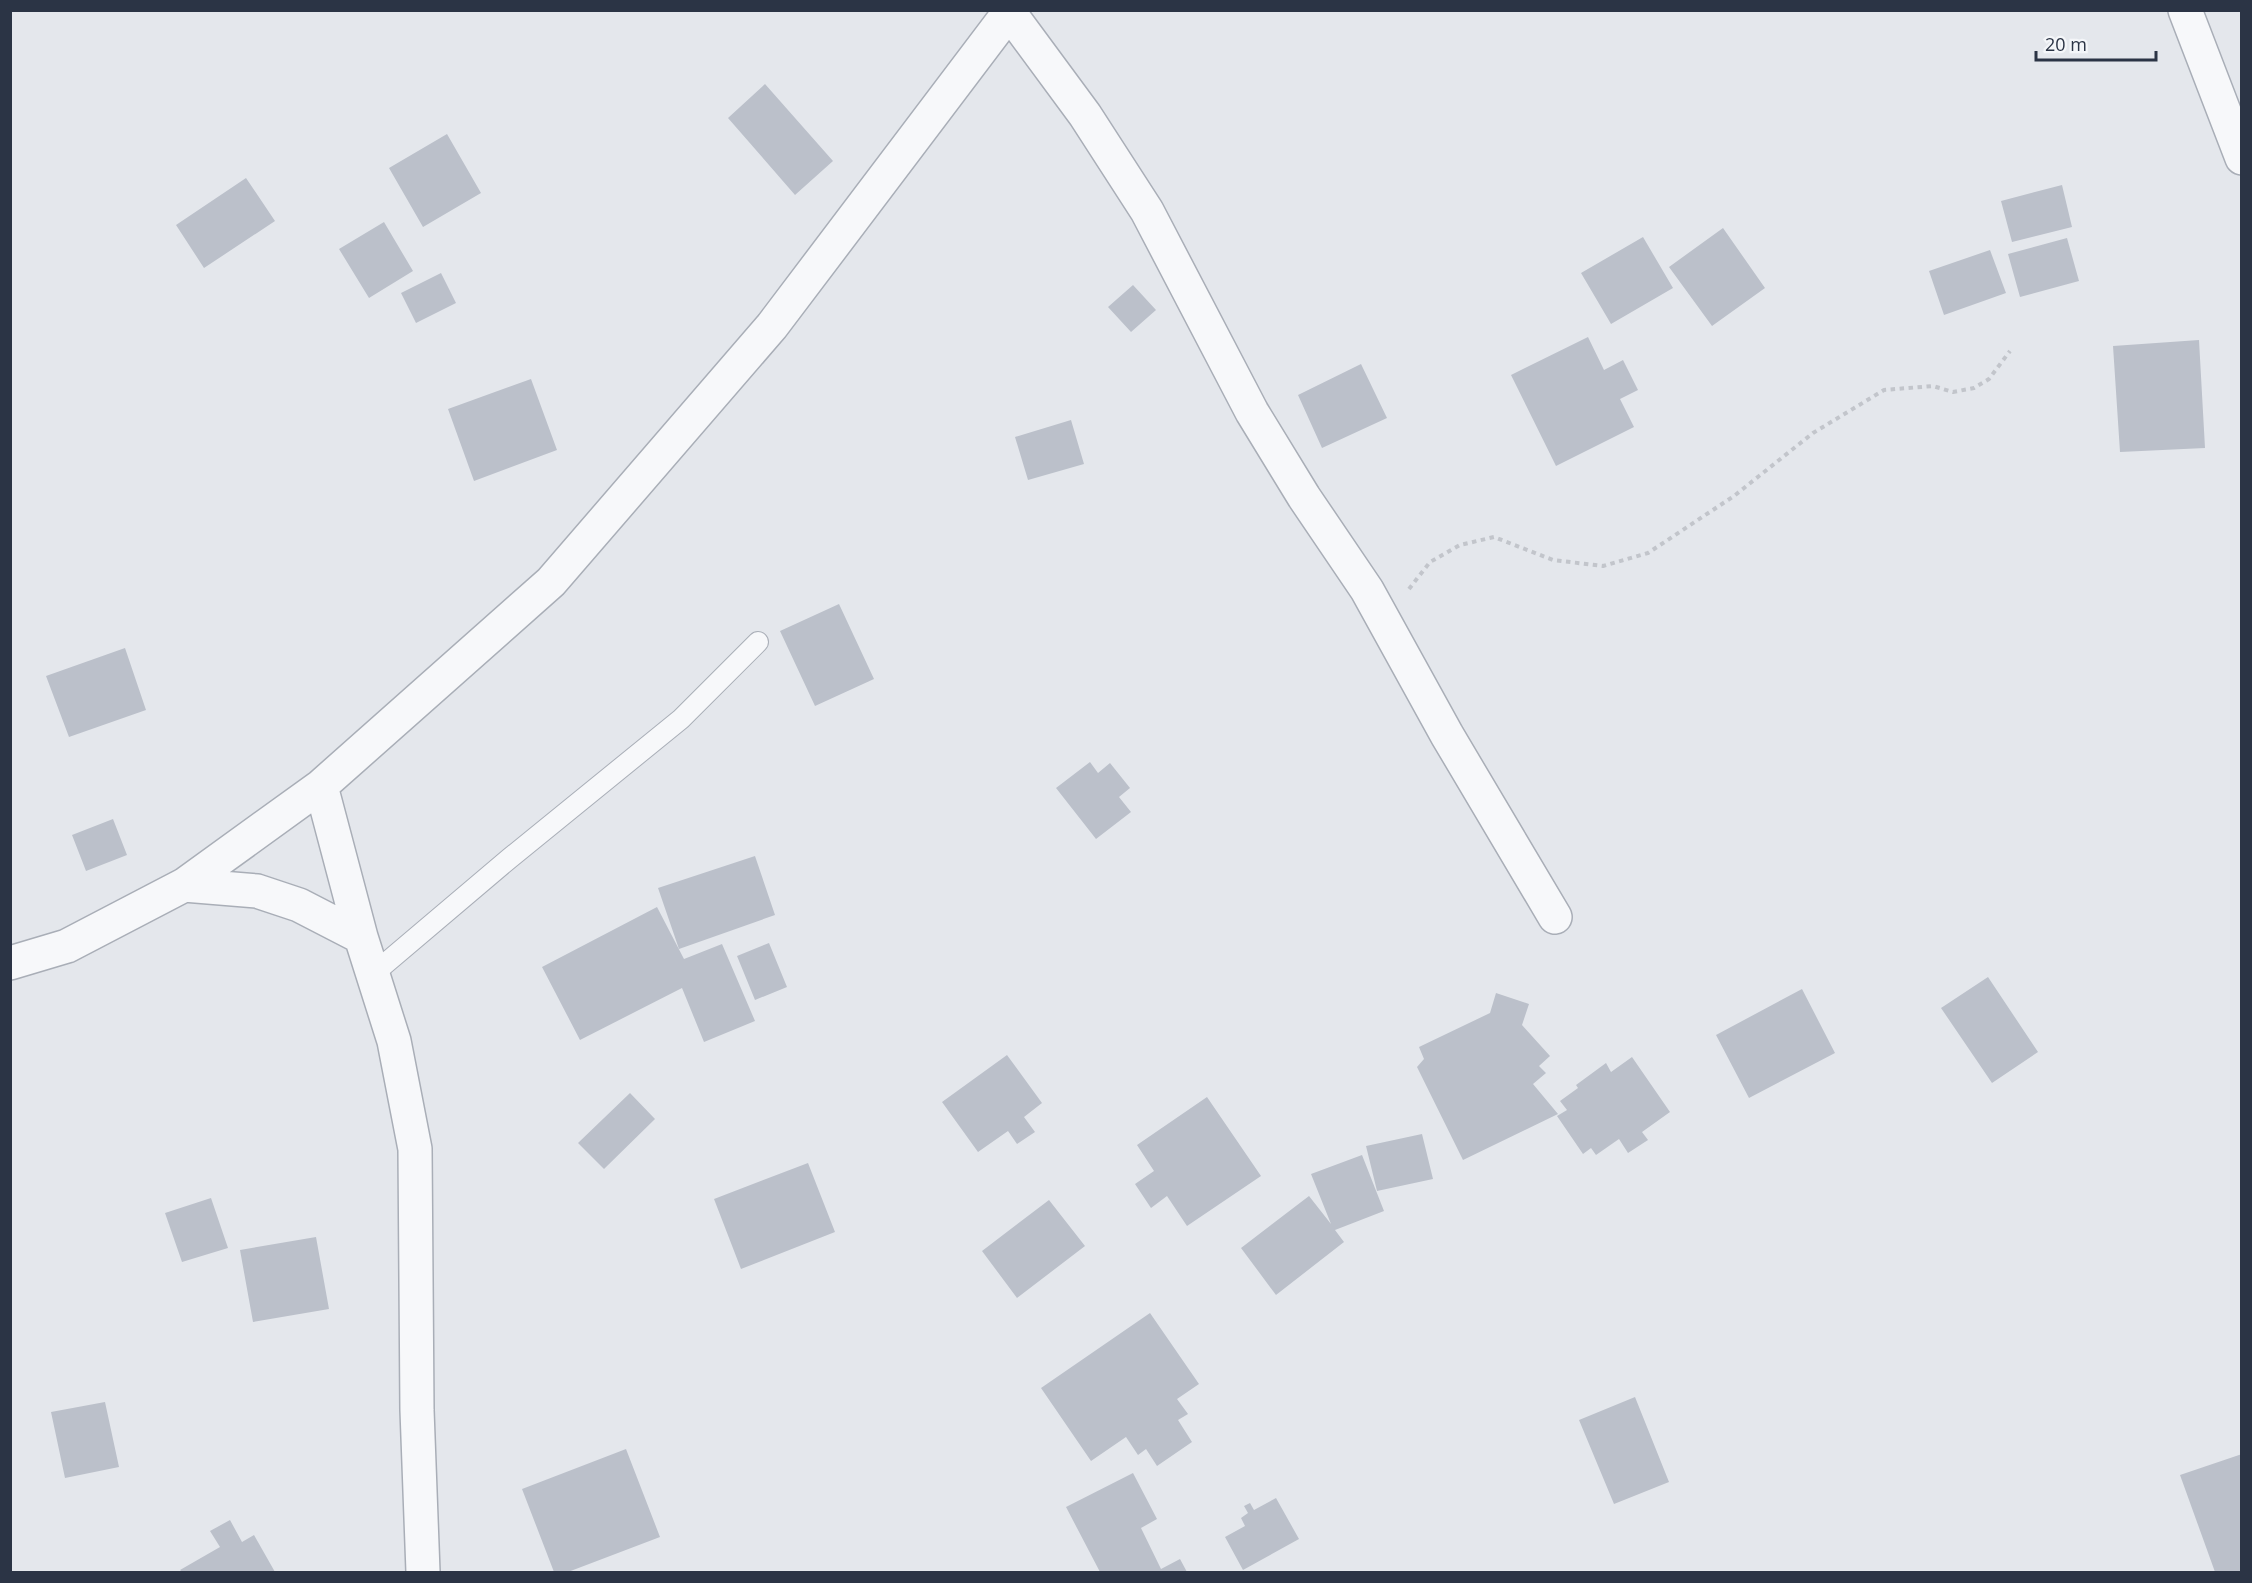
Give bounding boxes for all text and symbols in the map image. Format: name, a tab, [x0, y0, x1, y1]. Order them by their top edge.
scale bar	[2036, 24, 2156, 62]
text: 20 m	[2045, 32, 2087, 56]

